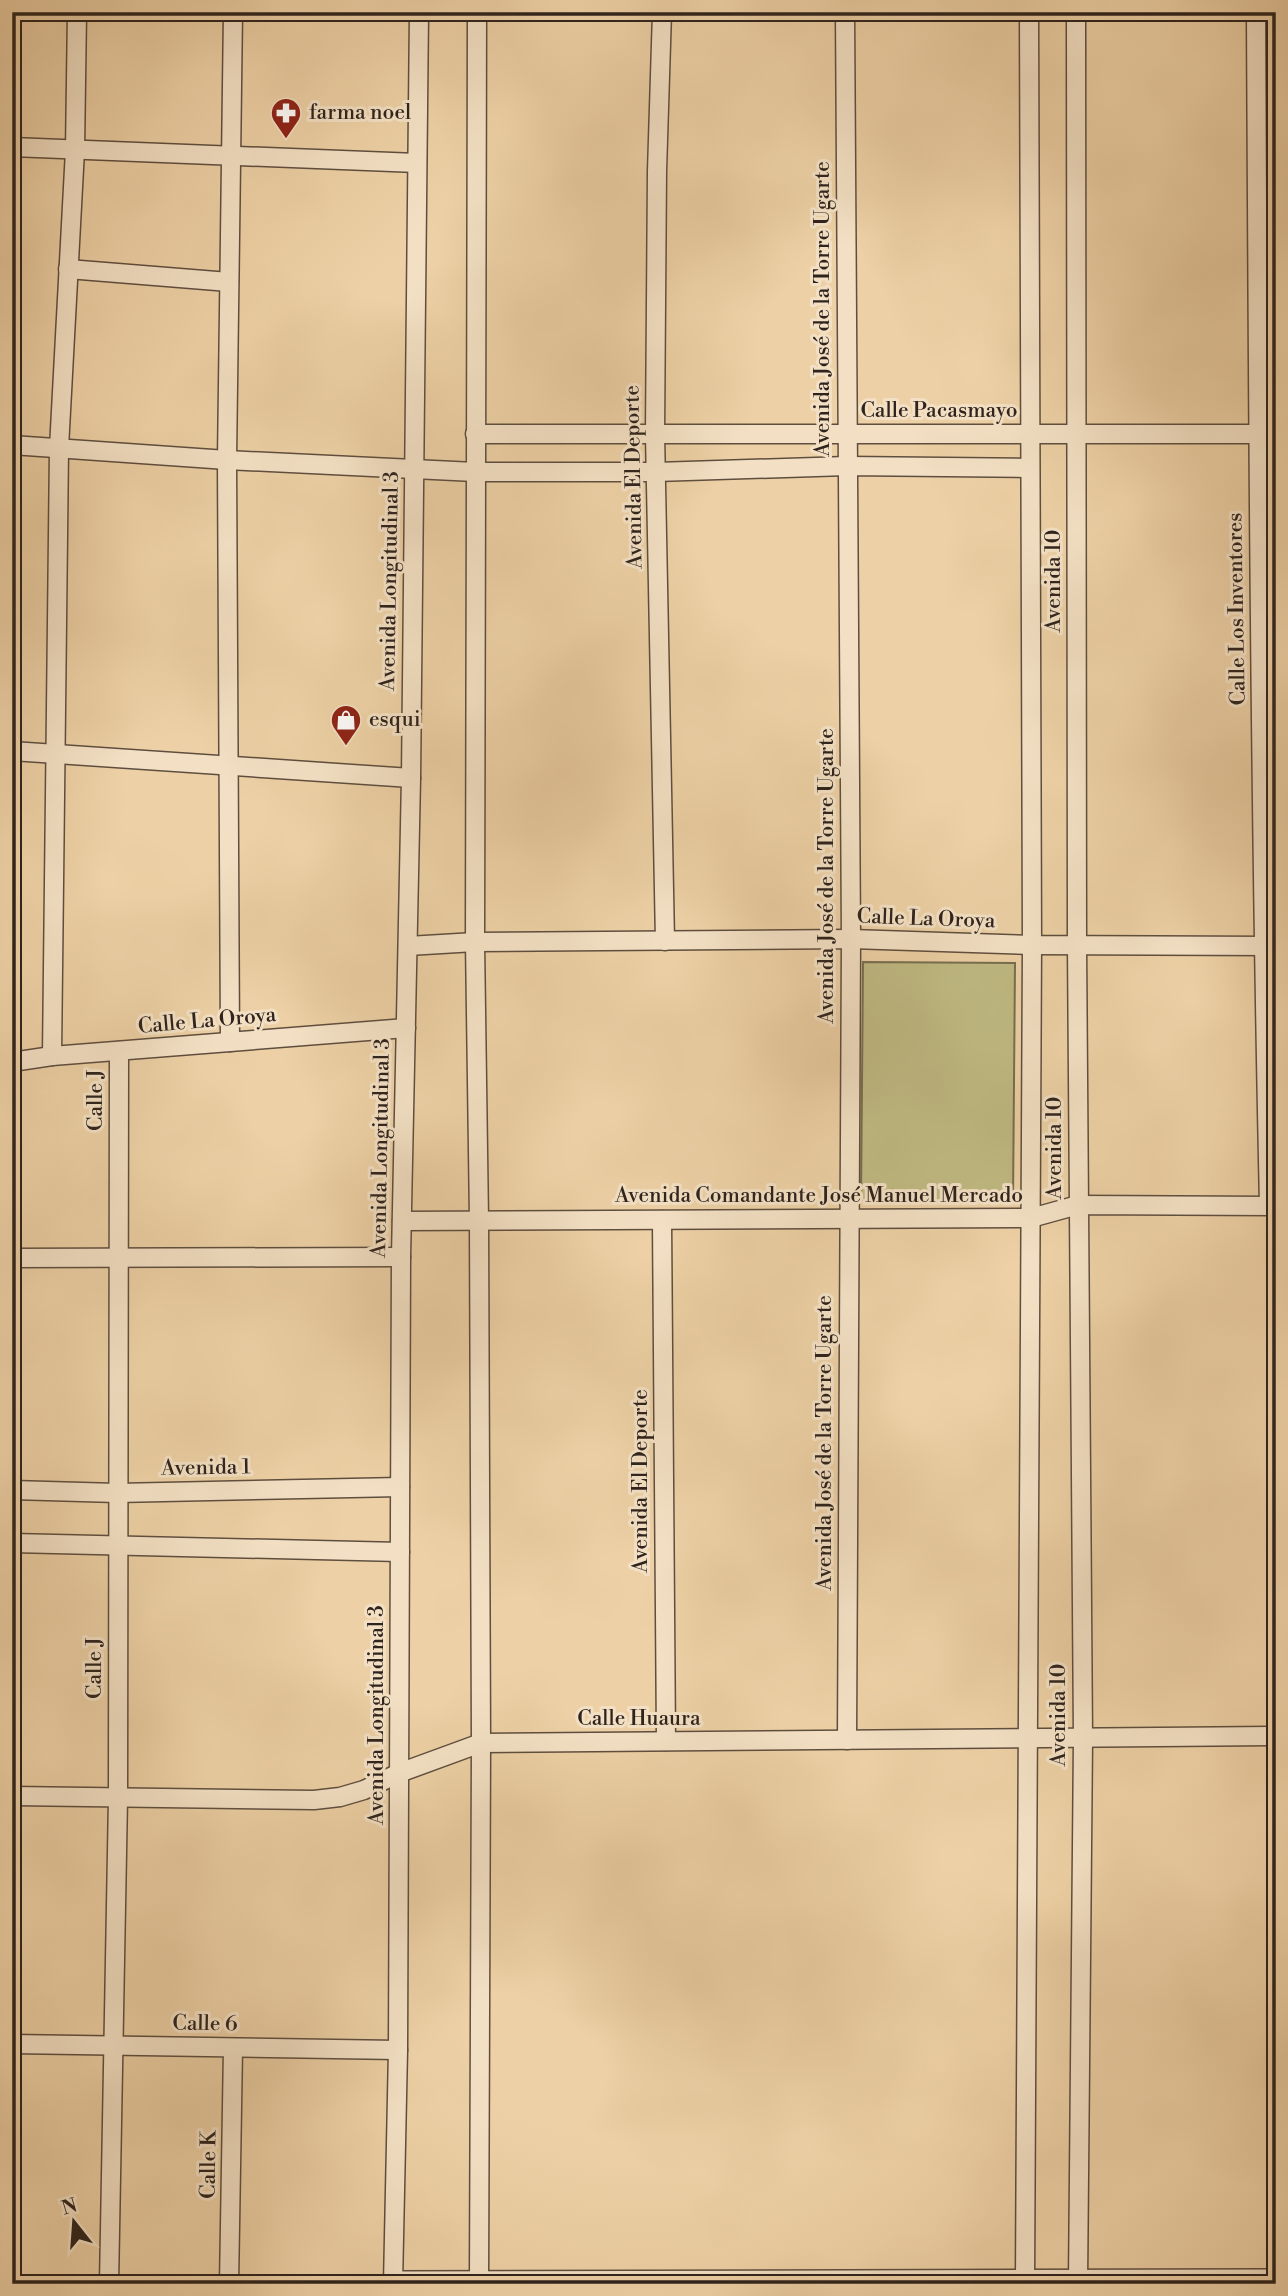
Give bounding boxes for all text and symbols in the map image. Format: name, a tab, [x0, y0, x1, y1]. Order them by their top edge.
pharmacy icon: farma noel	[269, 96, 303, 140]
place label: farma noel	[309, 100, 411, 126]
street label: Avenida José de la Torre Ugarte	[810, 161, 836, 458]
street label: Avenida El Deporte	[619, 385, 649, 570]
street label: Calle Pacasmayo	[860, 398, 1018, 424]
street label: Avenida Longitudinal 3	[375, 471, 405, 692]
street label: Calle Los Inventores	[1222, 512, 1252, 706]
street label: Avenida 10	[1041, 530, 1067, 633]
shop icon: esqui	[329, 703, 363, 747]
place label: esqui	[369, 707, 421, 733]
street label: Avenida José de la Torre Ugarte	[814, 728, 840, 1025]
street label: Calle La Oroya	[856, 904, 996, 934]
street label: Calle La Oroya	[137, 1002, 278, 1040]
street label: Avenida Longitudinal 3	[366, 1038, 396, 1259]
street label: Calle J	[83, 1069, 109, 1131]
street label: Avenida 10	[1042, 1097, 1068, 1200]
street label: Avenida Comandante José Manuel Mercado	[614, 1183, 1023, 1209]
street label: Avenida José de la Torre Ugarte	[812, 1295, 838, 1592]
street label: Avenida El Deporte	[628, 1389, 654, 1574]
street label: Avenida 1	[160, 1454, 251, 1482]
street label: Avenida Longitudinal 3	[364, 1605, 390, 1826]
street label: Calle J	[82, 1637, 108, 1699]
street label: Avenida 10	[1046, 1664, 1072, 1767]
street label: Calle Huaura	[577, 1706, 701, 1732]
street label: Calle 6	[172, 2010, 238, 2038]
street label: Calle K	[195, 2129, 223, 2199]
north arrow	[38, 2188, 108, 2258]
text: N	[59, 2193, 80, 2220]

